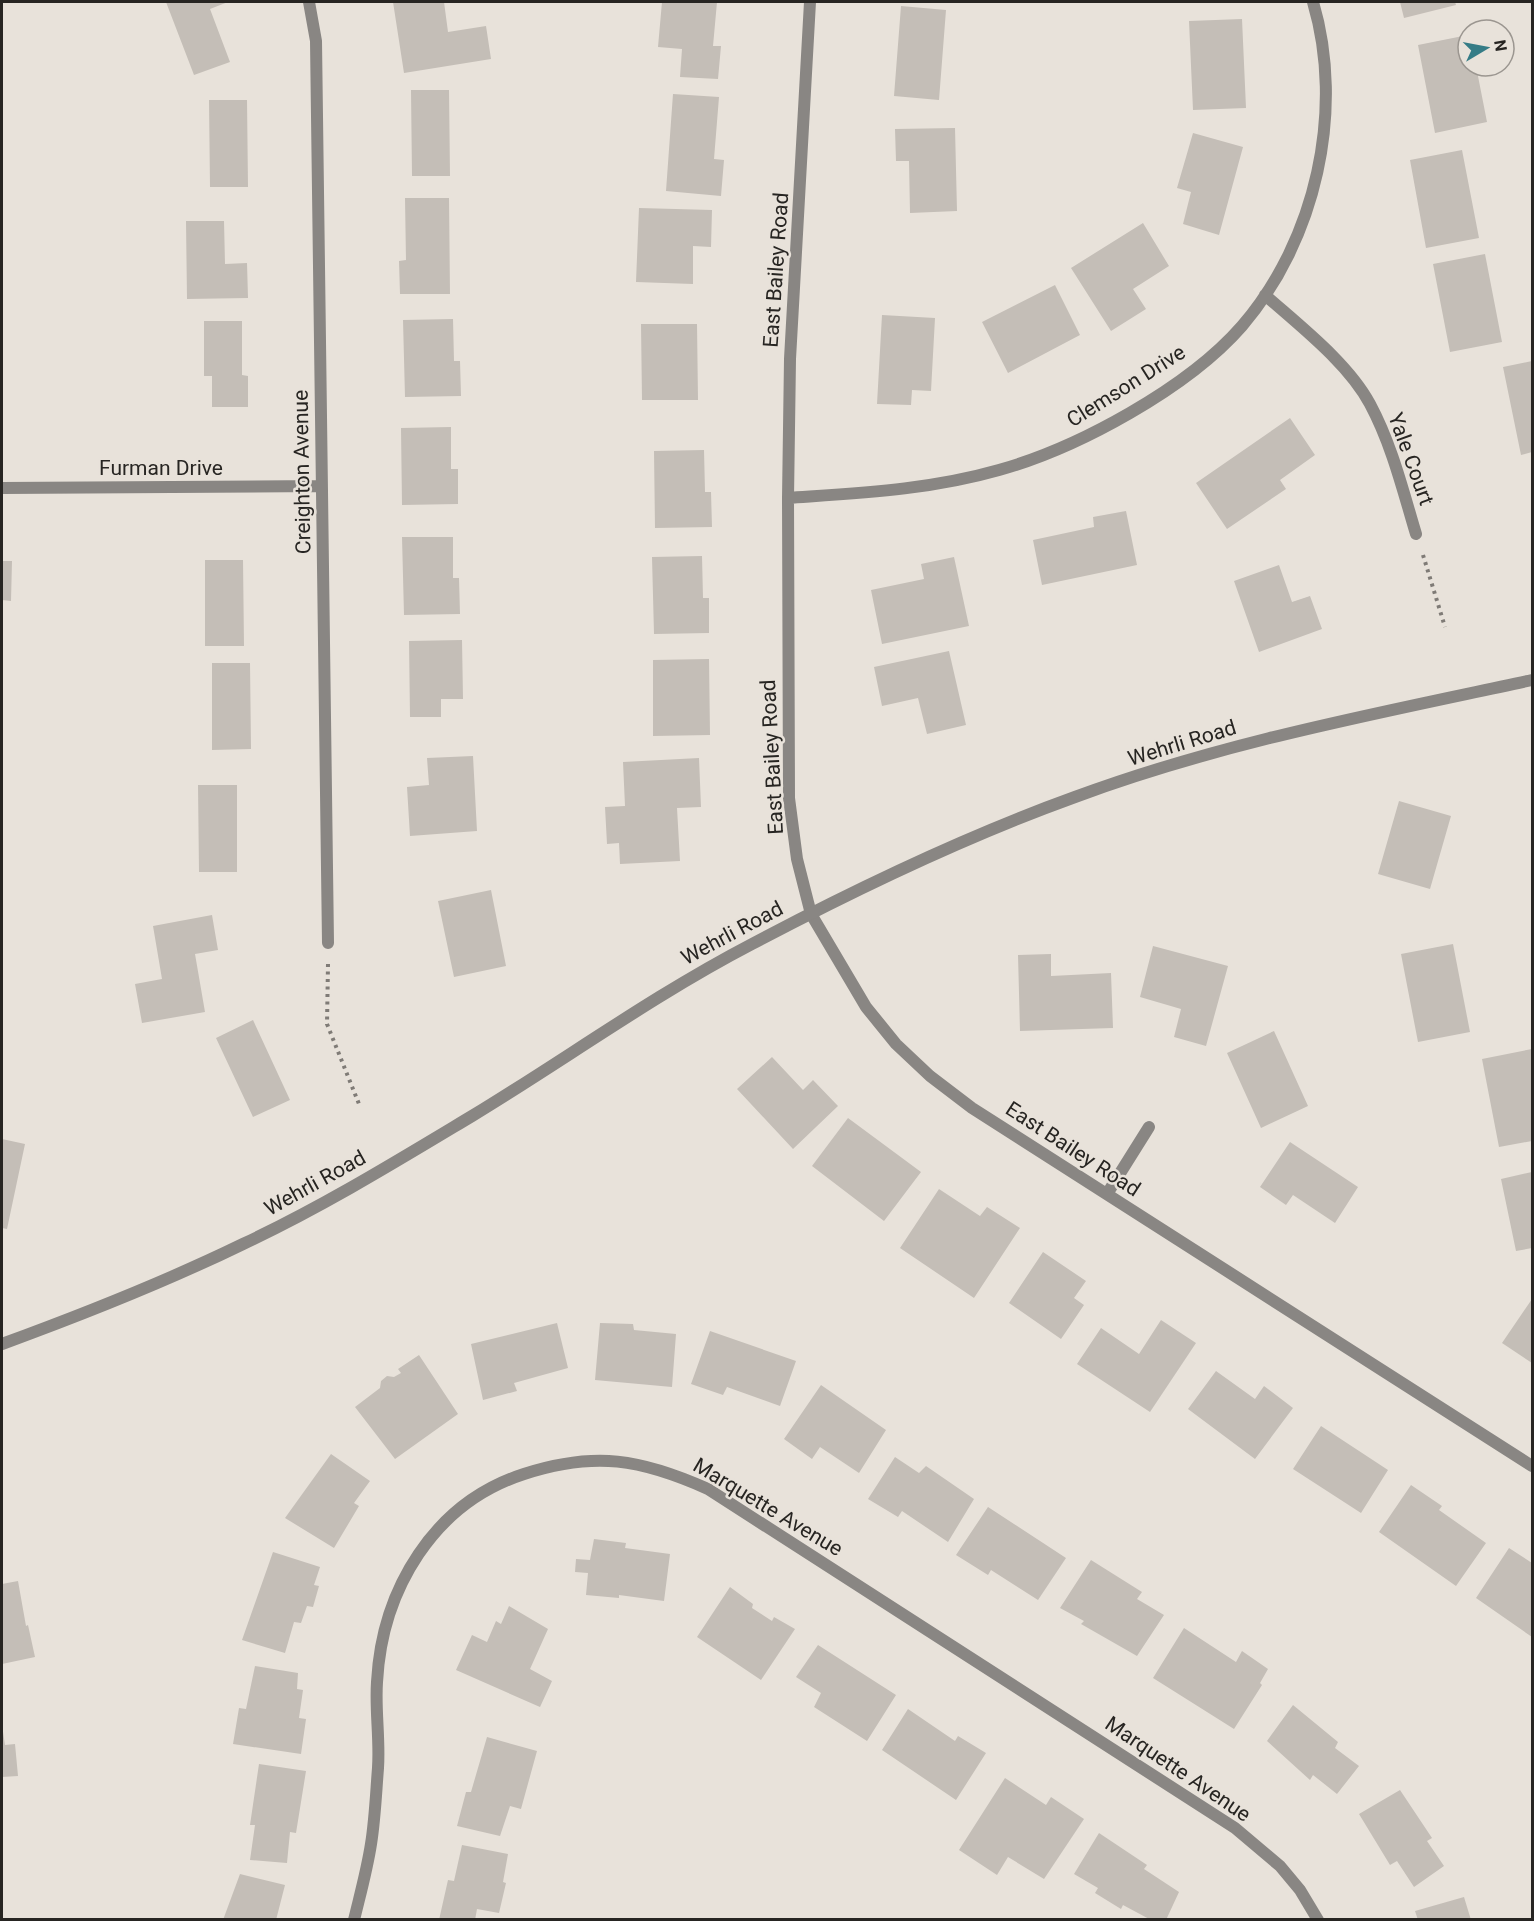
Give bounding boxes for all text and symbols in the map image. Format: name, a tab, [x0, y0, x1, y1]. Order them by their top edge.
north arrow	[1456, 18, 1516, 78]
text: N	[1490, 38, 1511, 53]
street label: East Bailey Road	[759, 192, 793, 348]
street label: Clemson Drive	[1062, 340, 1190, 432]
street label: Creighton Avenue	[289, 390, 315, 554]
street label: Yale Court	[1383, 410, 1439, 509]
street label: Furman Drive	[99, 456, 223, 480]
street label: East Bailey Road	[756, 679, 788, 835]
street label: Wehrli Road	[1125, 715, 1239, 771]
street label: Wehrli Road	[677, 896, 787, 970]
street label: East Bailey Road	[1001, 1097, 1145, 1201]
street label: Wehrli Road	[260, 1145, 370, 1221]
street label: Marquette Avenue	[689, 1453, 847, 1561]
street label: Marquette Avenue	[1101, 1711, 1255, 1827]

